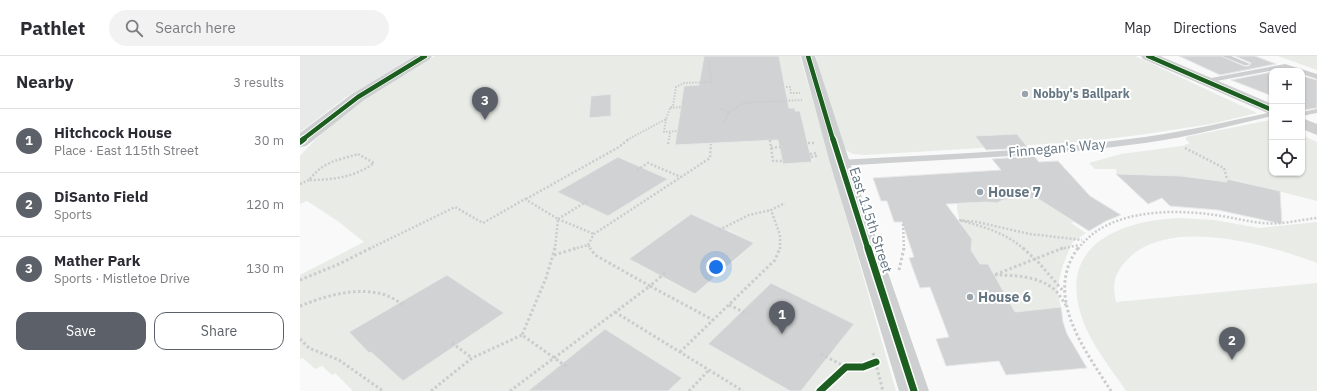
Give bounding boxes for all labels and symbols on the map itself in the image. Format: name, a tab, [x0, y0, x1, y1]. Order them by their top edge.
place label: Nobby's Ballpark	[1033, 86, 1130, 101]
pin: 3	[472, 87, 498, 120]
marker: Nobby's Ballpark	[1020, 89, 1030, 99]
street label: Finnegan's Way	[1008, 135, 1106, 161]
street label: East 115th Street	[845, 165, 897, 275]
place label: House 7	[988, 183, 1041, 201]
marker: House 7	[975, 187, 985, 197]
your location	[706, 257, 726, 277]
place label: House 6	[978, 288, 1031, 306]
marker: House 6	[965, 292, 975, 302]
pin: 1	[769, 301, 795, 334]
pin: 2	[1219, 327, 1245, 360]

